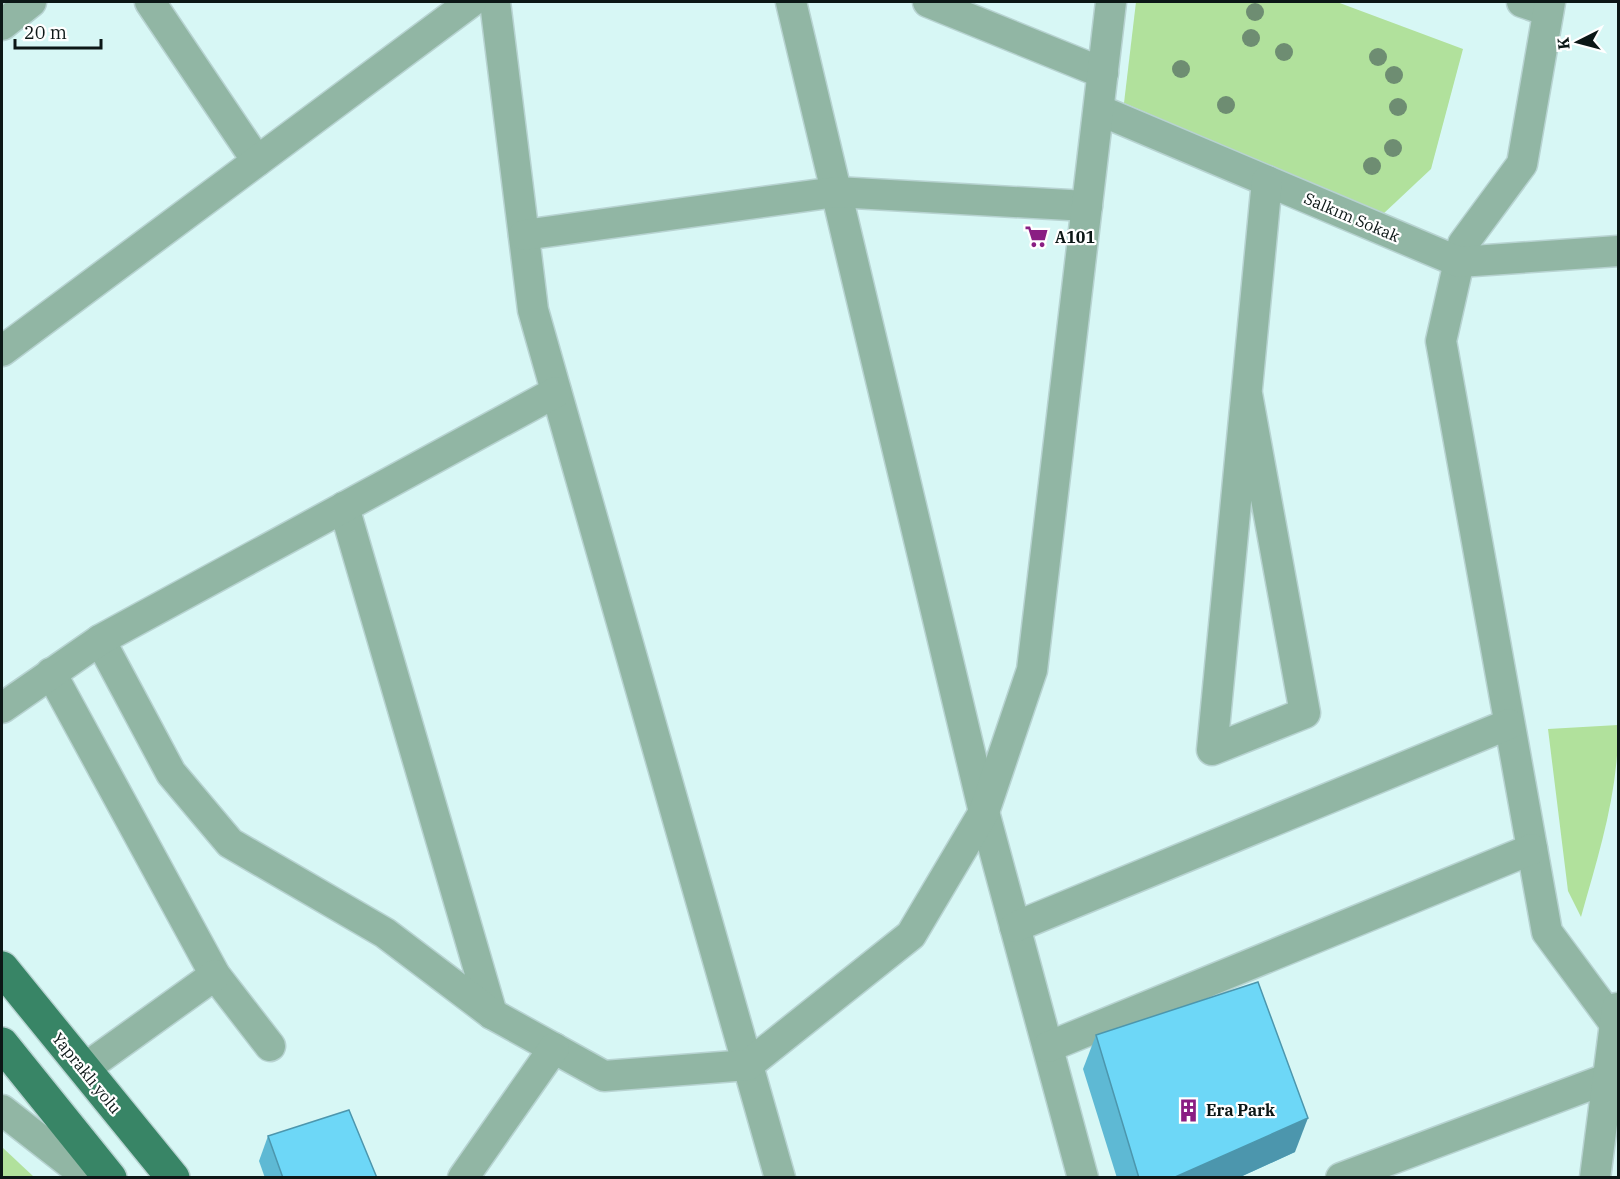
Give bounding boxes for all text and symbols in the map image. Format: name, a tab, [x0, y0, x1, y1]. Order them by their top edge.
scale bar	[15, 12, 100, 50]
north arrow	[1548, 12, 1608, 72]
text: 20 m	[24, 21, 67, 44]
text: K	[1552, 36, 1574, 51]
street label: Salkım Sokak	[1301, 188, 1404, 246]
supermarket icon: A101	[1024, 224, 1050, 250]
place label: A101	[1055, 227, 1095, 247]
street label: Yapraklı yolu	[48, 1028, 126, 1118]
building icon: Era Park	[1175, 1097, 1201, 1123]
place label: Era Park	[1206, 1100, 1275, 1120]

